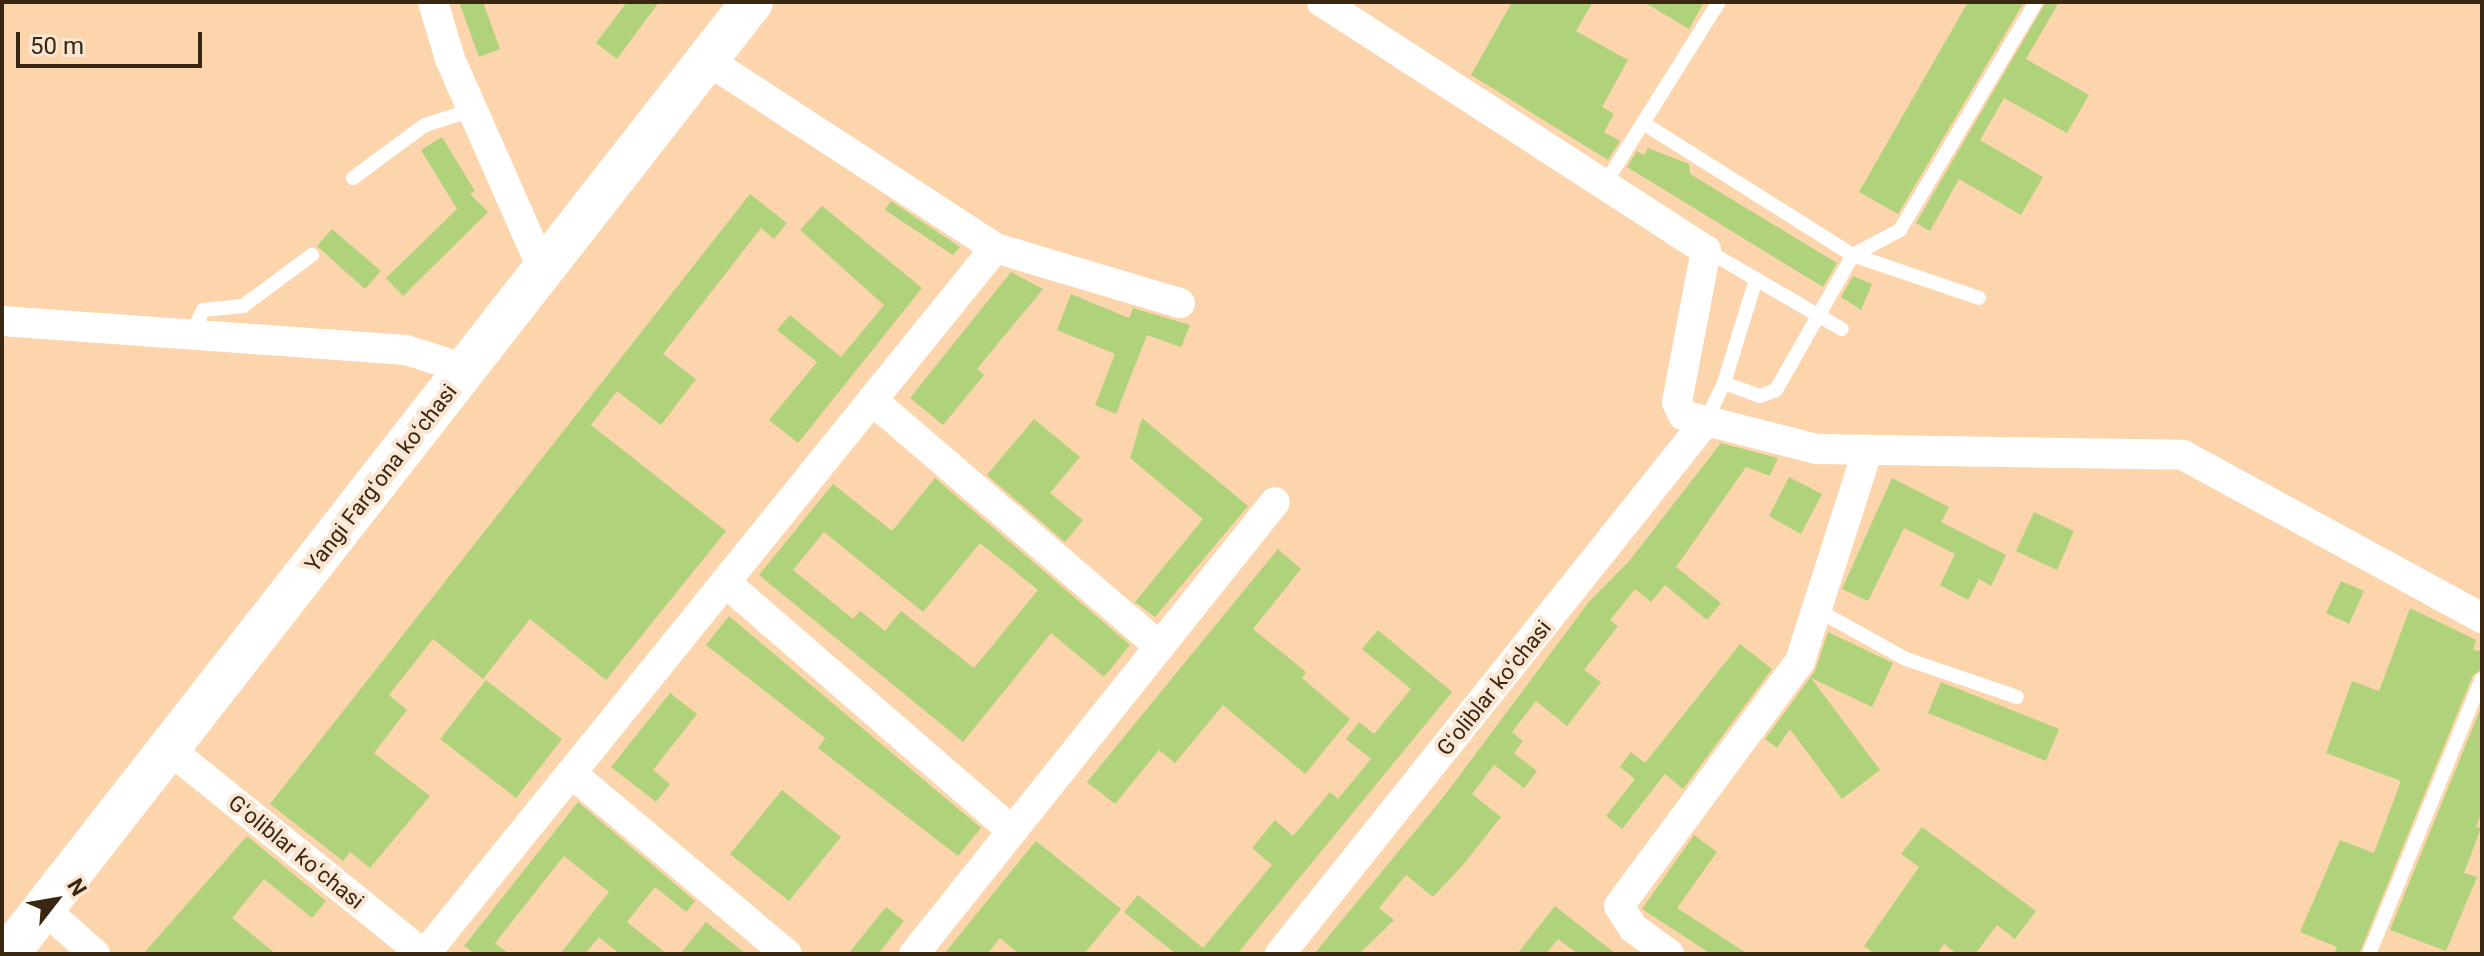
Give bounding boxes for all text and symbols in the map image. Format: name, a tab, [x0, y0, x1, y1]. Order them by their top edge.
scale bar	[20, 16, 206, 66]
text: 50 m	[30, 32, 84, 60]
street label: Yangi Fargʻona koʻchasi	[299, 379, 463, 577]
street label: Gʻoliblar koʻchasi	[1431, 615, 1557, 761]
street label: Gʻoliblar koʻchasi	[223, 789, 369, 915]
north arrow	[16, 860, 96, 940]
text: N	[62, 874, 92, 900]

